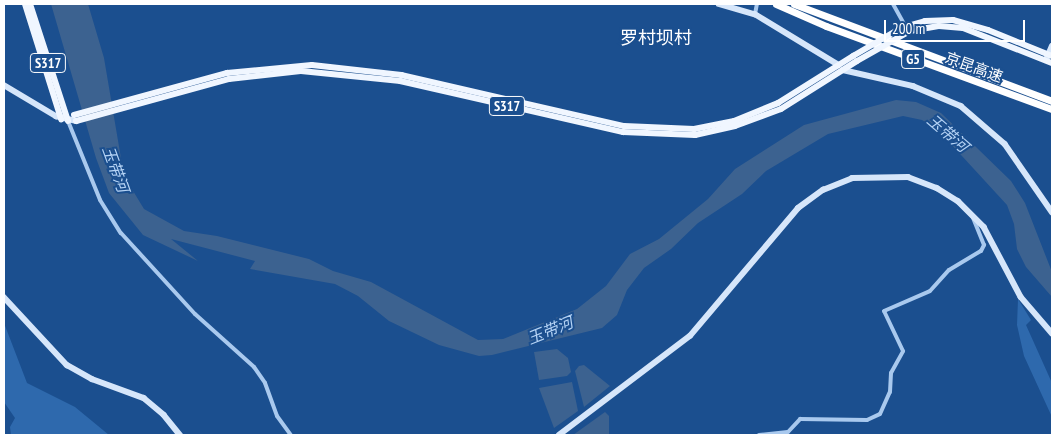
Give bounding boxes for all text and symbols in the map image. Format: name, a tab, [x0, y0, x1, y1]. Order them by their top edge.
scale bar	[886, 10, 1027, 42]
text: 200 m	[892, 19, 925, 38]
district label: 罗村坝村	[620, 27, 692, 49]
road number: G5	[900, 48, 926, 70]
street label: 京昆高速	[943, 48, 1005, 86]
road number: S317	[29, 52, 67, 74]
road number: S317	[488, 94, 526, 118]
water label: 玉带河	[924, 110, 972, 156]
water label: 玉带河	[99, 143, 133, 195]
water label: 玉带河	[524, 312, 576, 348]

